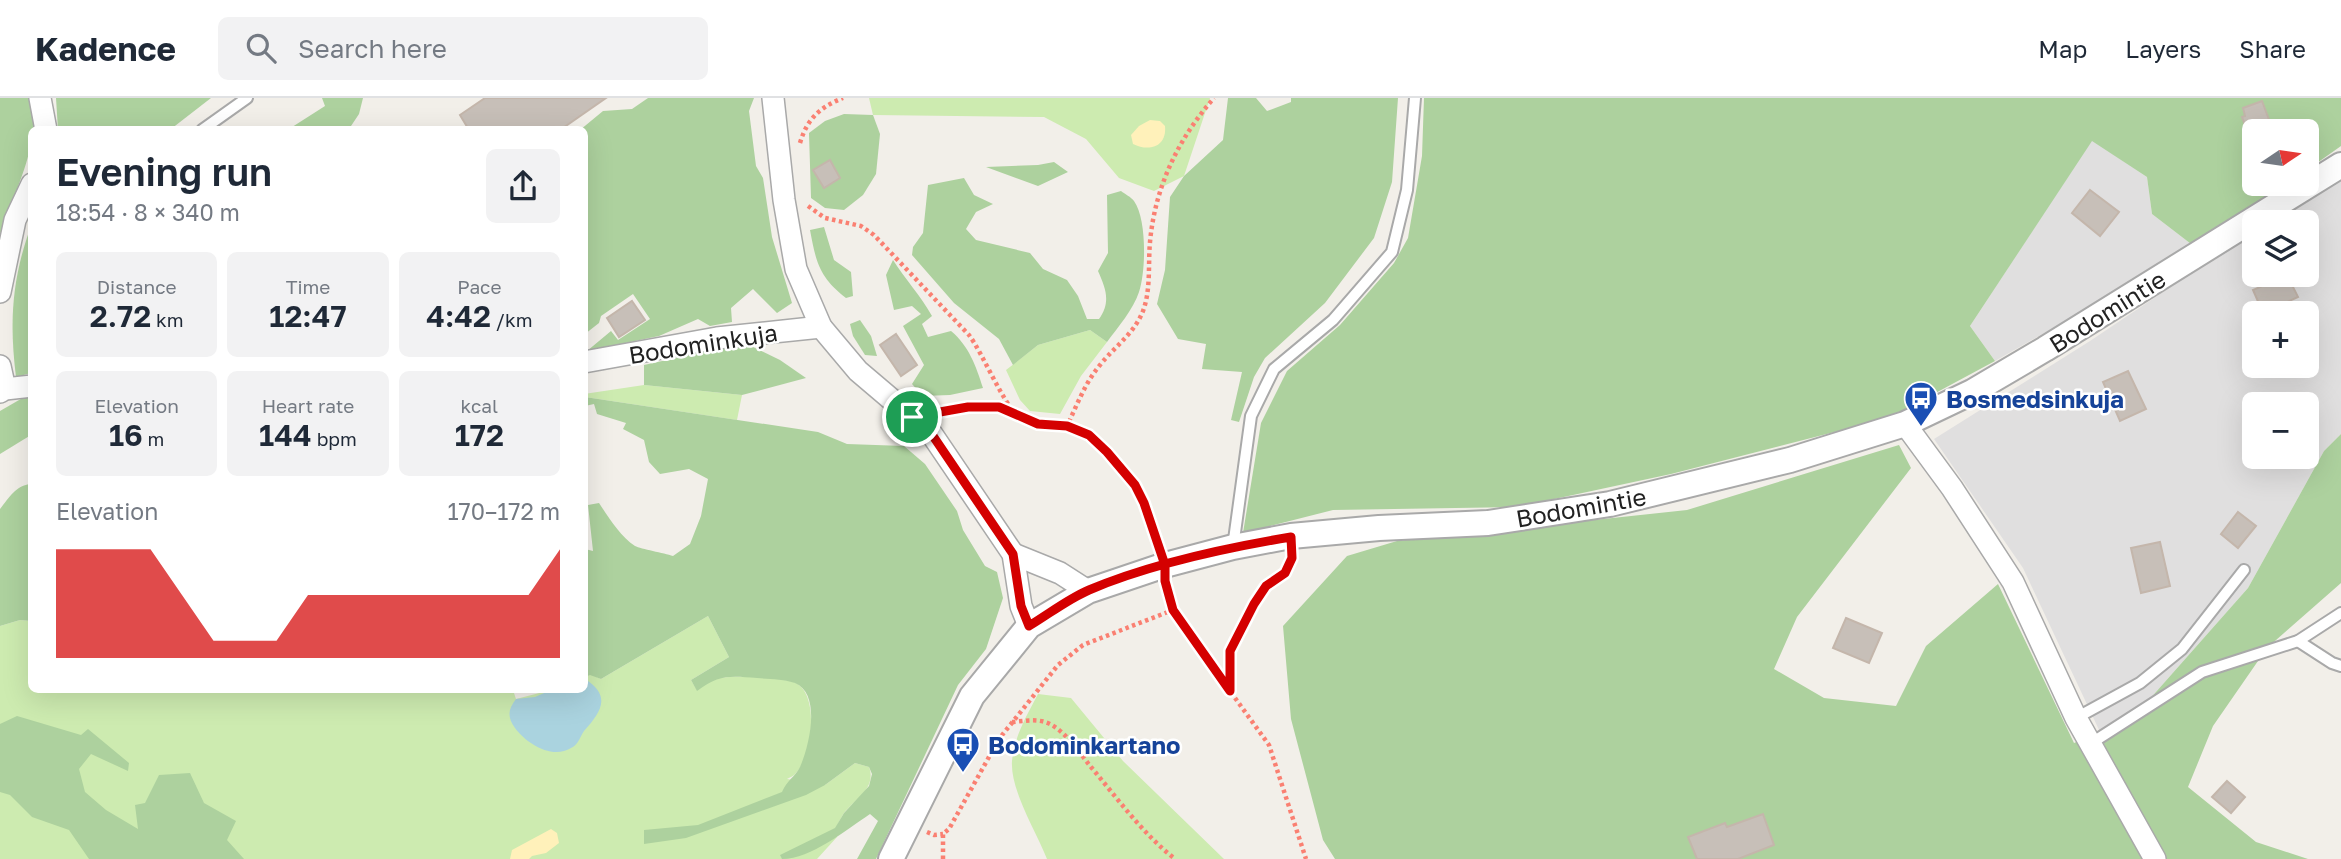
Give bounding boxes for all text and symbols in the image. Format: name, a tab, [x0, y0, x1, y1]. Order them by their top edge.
search box	[218, 17, 708, 80]
text: Kadence	[35, 29, 176, 68]
icon: search	[242, 29, 280, 67]
text: Search here	[298, 33, 447, 64]
text: Map	[2038, 34, 2087, 63]
text: Layers	[2125, 34, 2201, 63]
text: Share	[2239, 34, 2306, 63]
north arrow	[2242, 119, 2319, 196]
map controls	[2242, 119, 2319, 469]
text: Evening run	[56, 149, 272, 194]
button: share	[486, 149, 560, 223]
text: 18:54 · 8 × 340 m	[56, 198, 240, 226]
button: layers	[2242, 210, 2319, 287]
street label: Bodomintie	[2043, 264, 2171, 358]
text: Distance	[97, 275, 177, 298]
text: Time	[286, 275, 330, 298]
text: Pace	[457, 275, 502, 298]
text: 2.72	[90, 298, 151, 334]
text: 12:47	[269, 298, 347, 334]
text: 4:42	[426, 298, 491, 334]
button: +	[2242, 301, 2319, 378]
text: km	[151, 308, 184, 331]
text: /km	[491, 308, 533, 331]
street label: Bodominkuja	[627, 317, 779, 369]
bus stop icon: Bosmedsinkuja	[1902, 379, 1940, 428]
place label: Bosmedsinkuja	[1946, 384, 2124, 413]
pin	[882, 387, 942, 447]
button: −	[2242, 392, 2319, 469]
text: Elevation	[94, 394, 179, 417]
text: Heart rate	[262, 394, 354, 417]
text: kcal	[461, 394, 498, 417]
icon: arrive	[893, 398, 931, 436]
text: 16	[109, 417, 143, 453]
text: 144	[259, 417, 312, 453]
text: 172	[455, 417, 504, 453]
text: m	[143, 427, 164, 450]
text: bpm	[312, 427, 357, 450]
street label: Bodomintie	[1514, 481, 1648, 533]
text: Elevation	[56, 497, 158, 525]
text: 170–172 m	[447, 497, 560, 525]
bus stop icon: Bodominkartano	[944, 725, 982, 774]
place label: Bodominkartano	[988, 730, 1180, 759]

